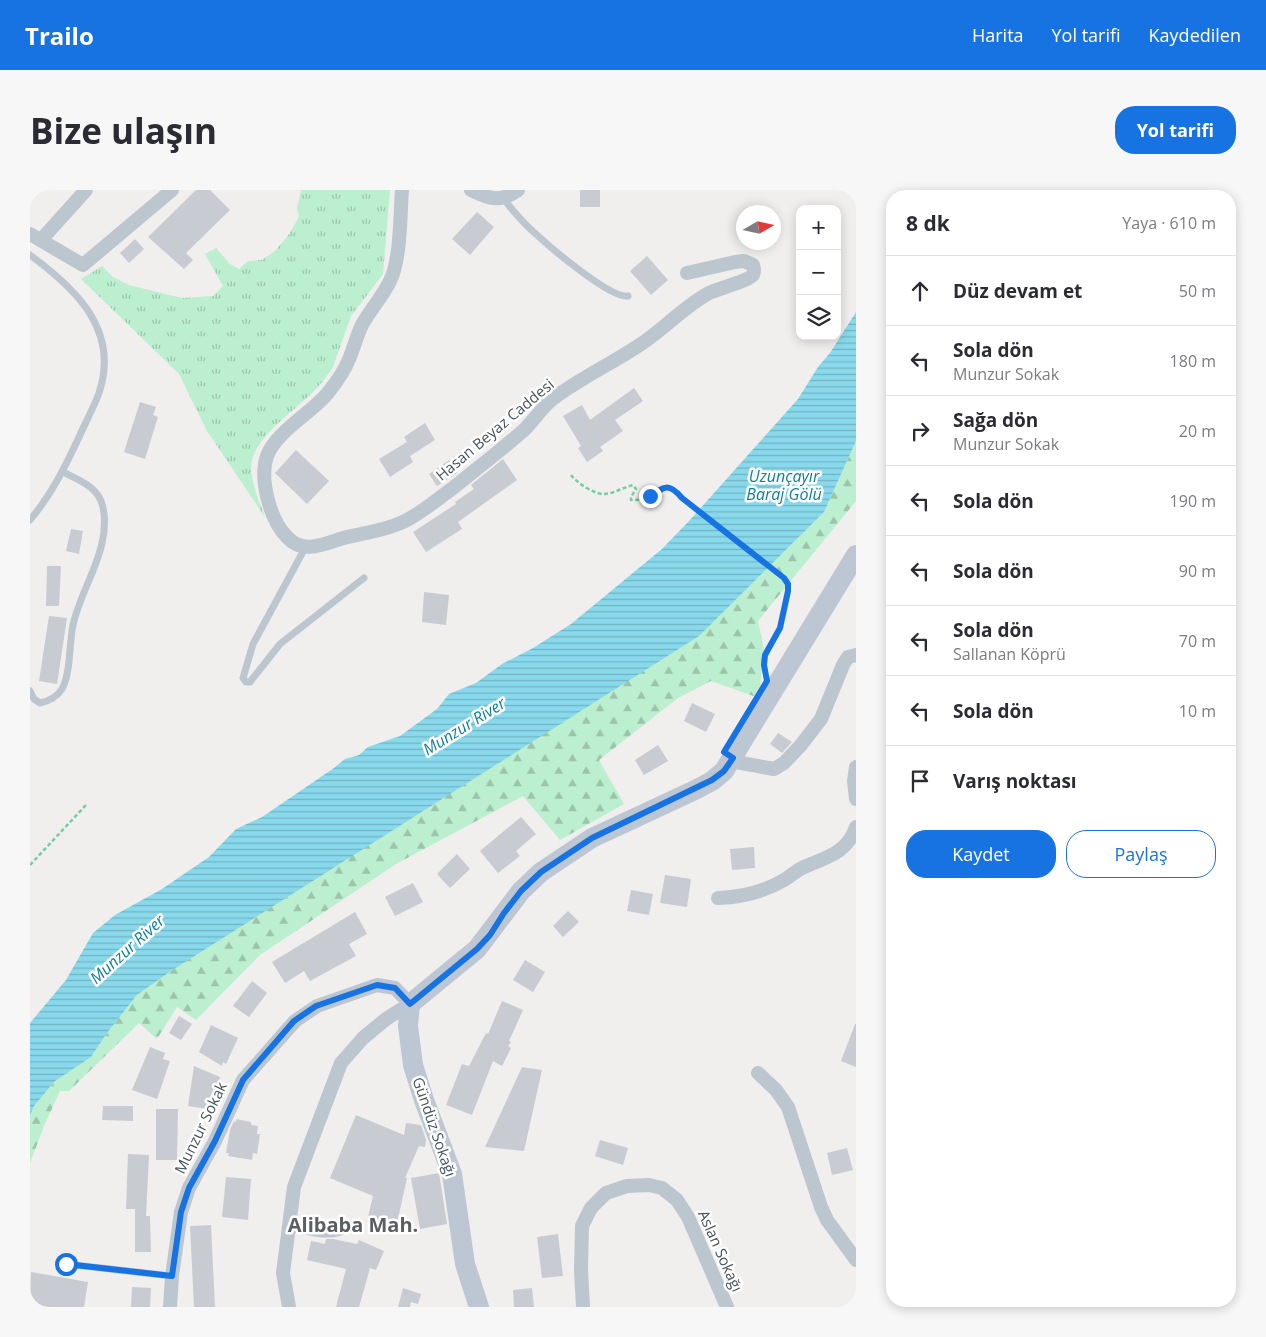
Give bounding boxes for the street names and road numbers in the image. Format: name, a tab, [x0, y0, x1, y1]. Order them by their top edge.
street label: Hasan Beyaz Caddesi	[431, 374, 558, 485]
street label: Gündüz Sokağı	[409, 1074, 461, 1179]
street label: Munzur Sokak	[169, 1078, 231, 1177]
street label: Aslan Sokağı	[694, 1207, 748, 1295]

